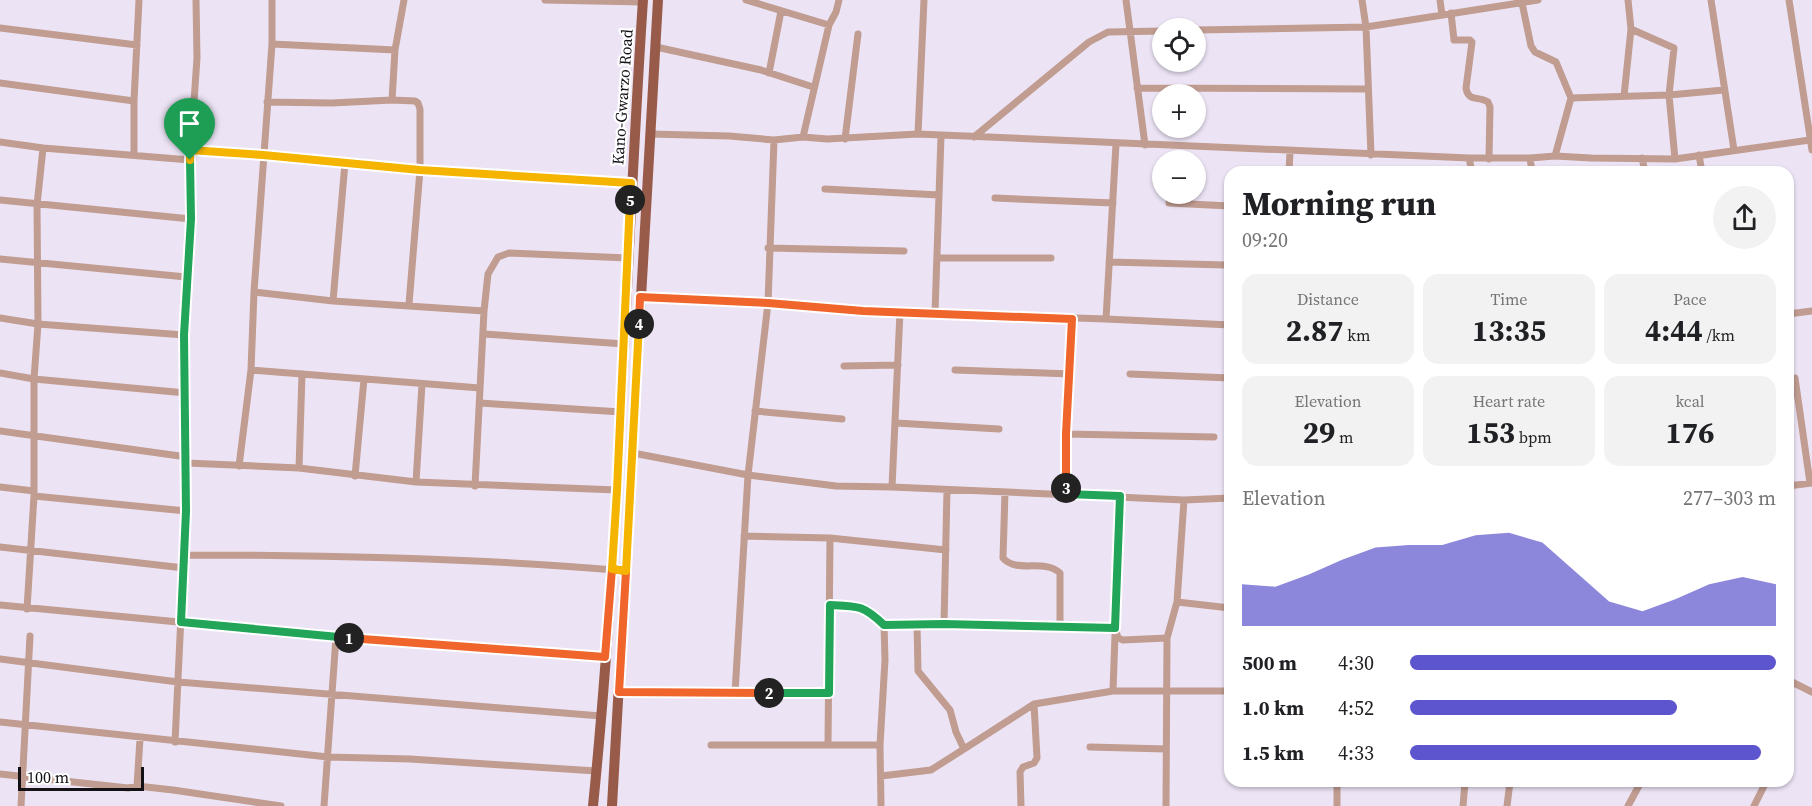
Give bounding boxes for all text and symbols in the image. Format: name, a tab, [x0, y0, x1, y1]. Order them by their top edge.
map controls	[1152, 18, 1206, 204]
button: locate	[1152, 18, 1206, 72]
street label: Kano-Gwarzo Road	[606, 28, 638, 166]
button: +	[1152, 84, 1206, 138]
pin	[164, 98, 215, 160]
icon: arrive	[173, 107, 206, 140]
button: −	[1152, 150, 1206, 204]
text: Morning run	[1242, 181, 1436, 226]
pin: 5	[615, 185, 645, 215]
button: share	[1713, 186, 1776, 249]
text: 5	[626, 189, 634, 211]
text: 09:20	[1242, 226, 1288, 254]
text: Distance	[1297, 288, 1359, 310]
text: Time	[1490, 288, 1528, 310]
text: Pace	[1673, 288, 1707, 310]
pin: 4	[624, 309, 654, 339]
text: 2.87	[1286, 310, 1343, 351]
text: 13:35	[1472, 310, 1546, 351]
text: 4:44	[1645, 310, 1703, 351]
text: 4	[635, 313, 643, 335]
text: km	[1343, 324, 1370, 346]
text: /km	[1703, 324, 1735, 346]
text: Elevation	[1295, 390, 1361, 412]
text: Heart rate	[1473, 390, 1545, 412]
text: kcal	[1675, 390, 1705, 412]
text: 29	[1303, 412, 1335, 453]
text: 153	[1466, 412, 1515, 453]
text: 176	[1666, 412, 1714, 453]
text: m	[1335, 426, 1353, 448]
text: bpm	[1515, 426, 1552, 448]
pin: 3	[1051, 473, 1081, 503]
text: 3	[1062, 477, 1070, 499]
text: Elevation	[1242, 484, 1326, 512]
text: 277–303 m	[1683, 484, 1776, 512]
pin: 1	[334, 623, 364, 653]
text: 1	[345, 627, 353, 649]
text: 500 m	[1242, 649, 1297, 677]
text: 4:30	[1338, 649, 1374, 677]
pin: 2	[754, 678, 784, 708]
text: 2	[765, 682, 773, 704]
text: 1.0 km	[1242, 694, 1304, 722]
text: 4:52	[1338, 694, 1374, 722]
text: 1.5 km	[1242, 739, 1304, 767]
text: 4:33	[1338, 739, 1374, 767]
scale bar	[18, 764, 144, 792]
text: 100 m	[27, 766, 69, 788]

